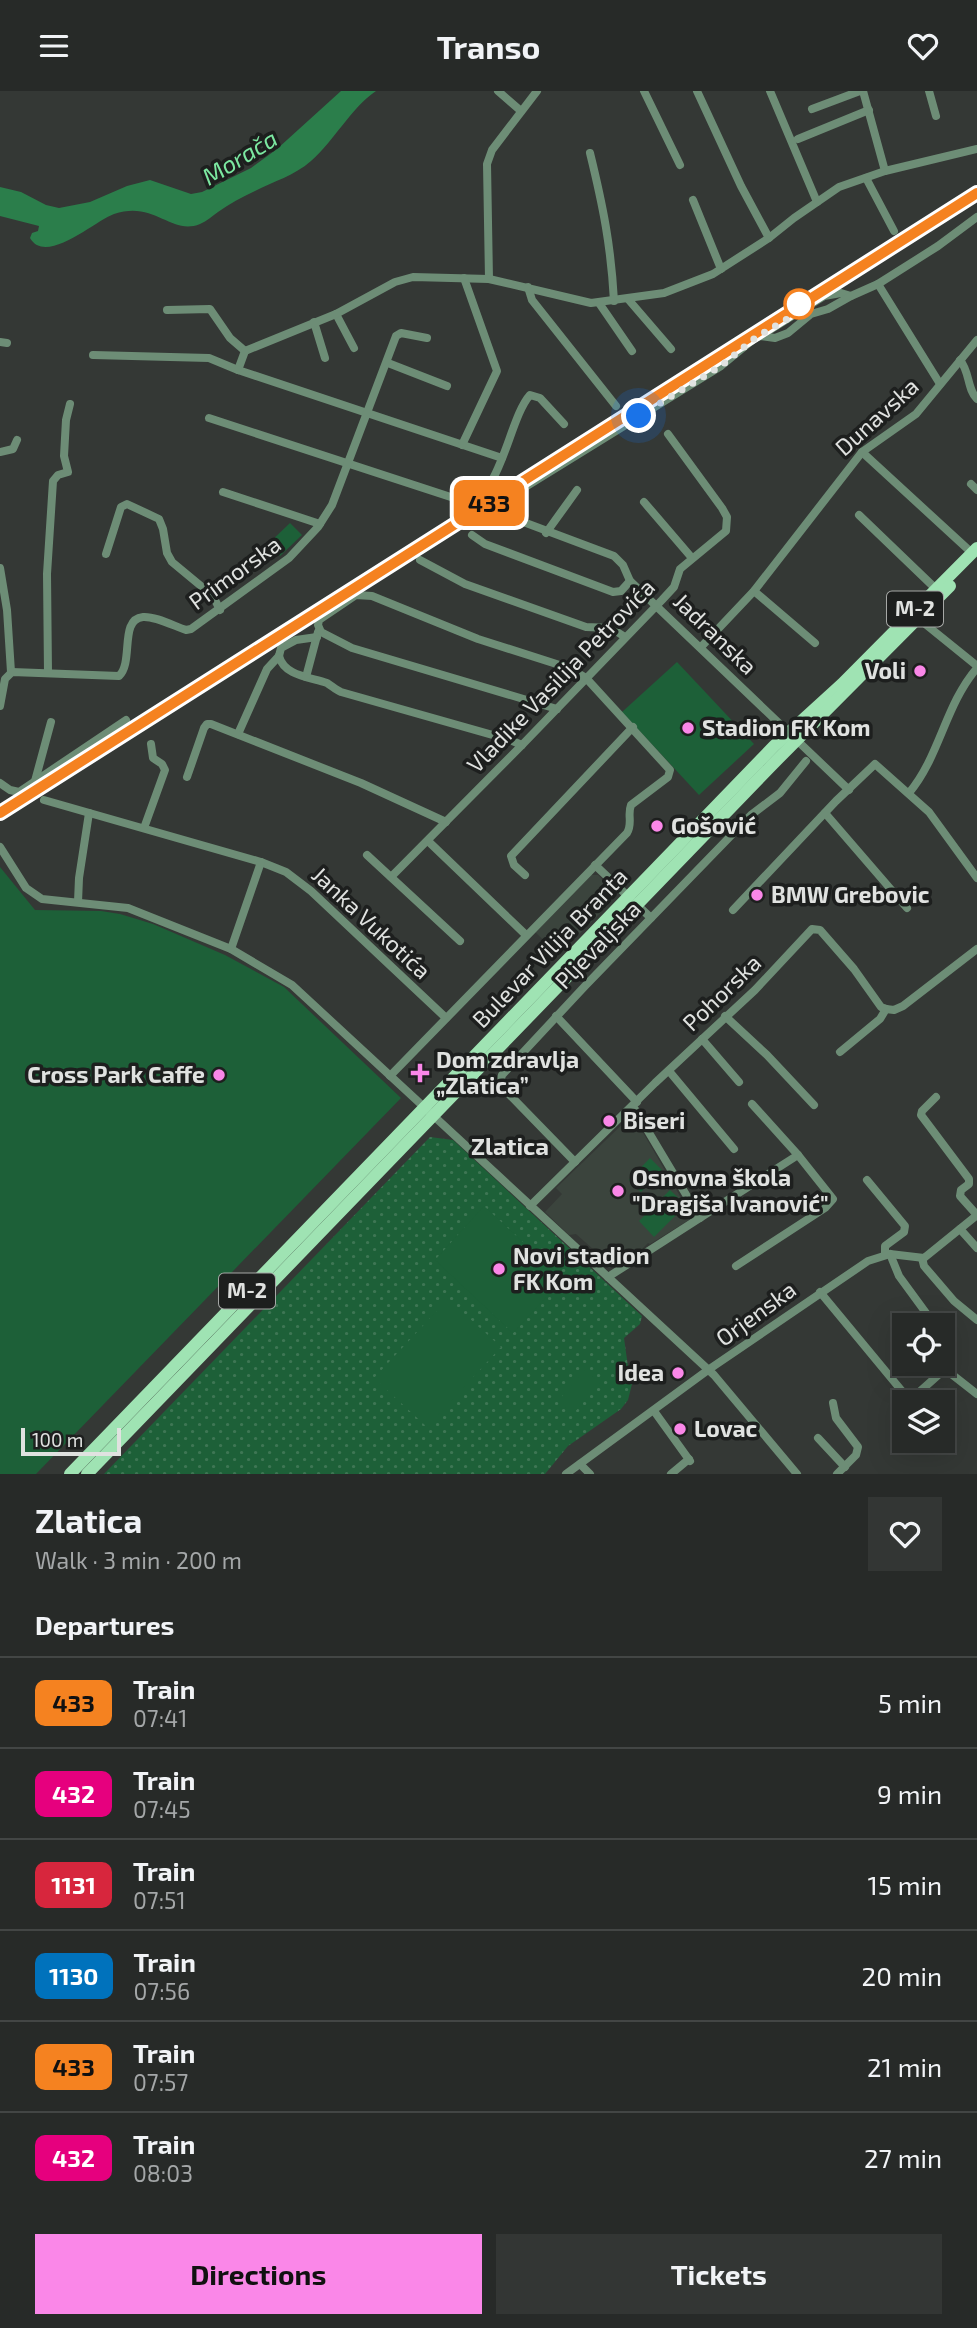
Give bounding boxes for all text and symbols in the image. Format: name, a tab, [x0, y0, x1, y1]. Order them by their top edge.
icon: menu	[35, 27, 73, 65]
text: Transo	[437, 27, 540, 65]
icon: heart	[904, 27, 942, 65]
water label: Morača	[196, 123, 282, 190]
unlabelled marker	[784, 289, 814, 319]
street label: Dunavska	[829, 372, 924, 461]
your location	[621, 398, 656, 433]
line badge: 433	[449, 480, 529, 526]
text: 433	[468, 488, 510, 517]
street label: Primorska	[183, 529, 286, 615]
street label: Vladike Vasilija Petrovića	[461, 573, 660, 778]
street label: Jadranska	[668, 587, 763, 680]
road number: M-2	[887, 591, 943, 627]
place label: Voli	[865, 656, 906, 684]
marker: Voli	[912, 663, 928, 679]
place label: Stadion FK Kom	[702, 713, 871, 741]
marker: Stadion FK Kom	[680, 720, 696, 736]
place label: Gošović	[671, 811, 756, 839]
marker: Gošović	[649, 818, 665, 834]
street label: Janka Vukotića	[307, 860, 437, 984]
street label: Bulevar Vilija Branta	[466, 862, 633, 1033]
place label: BMW Grebovic	[771, 880, 930, 908]
marker: BMW Grebovic	[749, 887, 765, 903]
street label: Pljevaljska	[548, 894, 646, 994]
street label: Pohorska	[676, 948, 766, 1036]
place label: Dom zdravlja „Zlatica”	[436, 1045, 579, 1099]
place label: Cross Park Caffe	[27, 1060, 205, 1088]
marker: Dom zdravlja „Zlatica”	[410, 1063, 430, 1083]
marker: Cross Park Caffe	[211, 1067, 227, 1083]
place label: Biseri	[623, 1106, 685, 1134]
marker: Biseri	[601, 1113, 617, 1129]
district label: Zlatica	[471, 1131, 549, 1160]
place label: Osnovna škola "Dragiša Ivanović"	[632, 1163, 829, 1217]
marker: Osnovna škola "Dragiša Ivanović"	[610, 1183, 626, 1199]
place label: Novi stadion FK Kom	[513, 1241, 650, 1295]
marker: Novi stadion FK Kom	[491, 1261, 507, 1277]
road number: M-2	[219, 1273, 275, 1309]
street label: Orjenska	[710, 1275, 801, 1352]
map controls	[892, 1313, 955, 1453]
button: locate	[892, 1313, 955, 1376]
place label: Idea	[617, 1358, 664, 1386]
marker: Idea	[670, 1365, 686, 1381]
button: layers	[892, 1390, 955, 1453]
place label: Lovac	[694, 1414, 758, 1442]
marker: Lovac	[672, 1421, 688, 1437]
scale bar	[21, 1425, 121, 1457]
text: 100 m	[32, 1428, 83, 1451]
button: heart	[868, 1497, 942, 1571]
text: Zlatica	[35, 1500, 142, 1540]
text: Walk · 3 min · 200 m	[35, 1546, 242, 1574]
text: Departures	[35, 1609, 174, 1640]
text: Train	[133, 1673, 195, 1704]
text: 5 min	[878, 1687, 942, 1718]
text: 433	[52, 1688, 95, 1717]
text: 07:41	[133, 1704, 187, 1732]
text: Train	[133, 1764, 195, 1795]
text: 9 min	[877, 1778, 942, 1809]
text: 432	[52, 1779, 95, 1808]
text: 07:45	[133, 1795, 191, 1823]
text: Train	[133, 1855, 195, 1886]
text: 15 min	[868, 1869, 942, 1900]
text: 1131	[51, 1870, 96, 1899]
text: 07:51	[133, 1886, 186, 1914]
text: Train	[134, 1946, 196, 1977]
text: 20 min	[862, 1960, 942, 1991]
text: 1130	[49, 1961, 99, 1990]
text: 07:56	[134, 1977, 190, 2005]
text: Train	[133, 2037, 195, 2068]
text: 21 min	[867, 2051, 942, 2082]
text: 433	[52, 2052, 95, 2081]
text: 07:57	[133, 2068, 188, 2096]
text: Train	[133, 2128, 195, 2159]
text: 27 min	[864, 2142, 942, 2173]
text: 432	[52, 2143, 95, 2172]
text: 08:03	[133, 2159, 193, 2187]
button: Directions	[35, 2234, 482, 2314]
button: Tickets	[496, 2234, 942, 2314]

